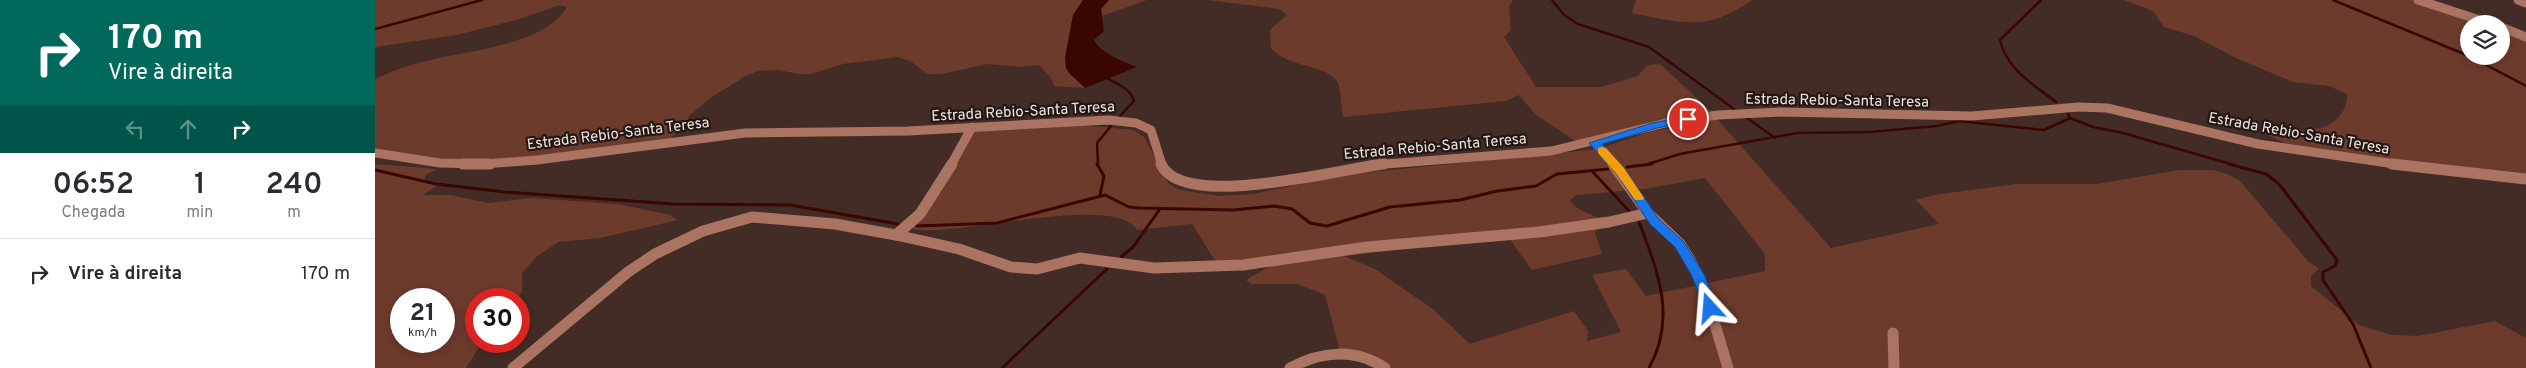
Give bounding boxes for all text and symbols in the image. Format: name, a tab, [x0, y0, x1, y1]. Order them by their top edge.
map controls	[2460, 15, 2510, 65]
button: layers	[2460, 15, 2510, 65]
text: 170 m	[108, 17, 203, 61]
icon: right	[25, 20, 90, 85]
text: Vire à direita	[108, 60, 233, 87]
street label: Estrada Rebio-Santa Teresa	[1745, 90, 1929, 113]
street label: Estrada Rebio-Santa Teresa	[931, 98, 1115, 127]
pin	[1667, 98, 1709, 140]
icon: arrive	[1674, 105, 1702, 133]
street label: Estrada Rebio-Santa Teresa	[2207, 109, 2391, 160]
street label: Estrada Rebio-Santa Teresa	[526, 114, 711, 155]
icon: left	[121, 115, 149, 143]
icon: ahead	[174, 115, 202, 143]
icon: right	[227, 115, 255, 143]
street label: Estrada Rebio-Santa Teresa	[1343, 130, 1527, 165]
text: 06:52	[52, 167, 134, 204]
text: 1	[194, 167, 206, 204]
text: 240	[266, 167, 323, 204]
text: Chegada	[61, 203, 125, 223]
text: min	[187, 203, 213, 223]
text: m	[287, 203, 301, 223]
icon: right	[25, 260, 53, 288]
text: Vire à direita	[68, 262, 182, 286]
text: 170 m	[301, 262, 350, 286]
position arrow	[1683, 281, 1735, 333]
speed limit sign: 30	[465, 288, 530, 353]
text: 21	[410, 298, 435, 330]
text: km/h	[408, 325, 437, 341]

